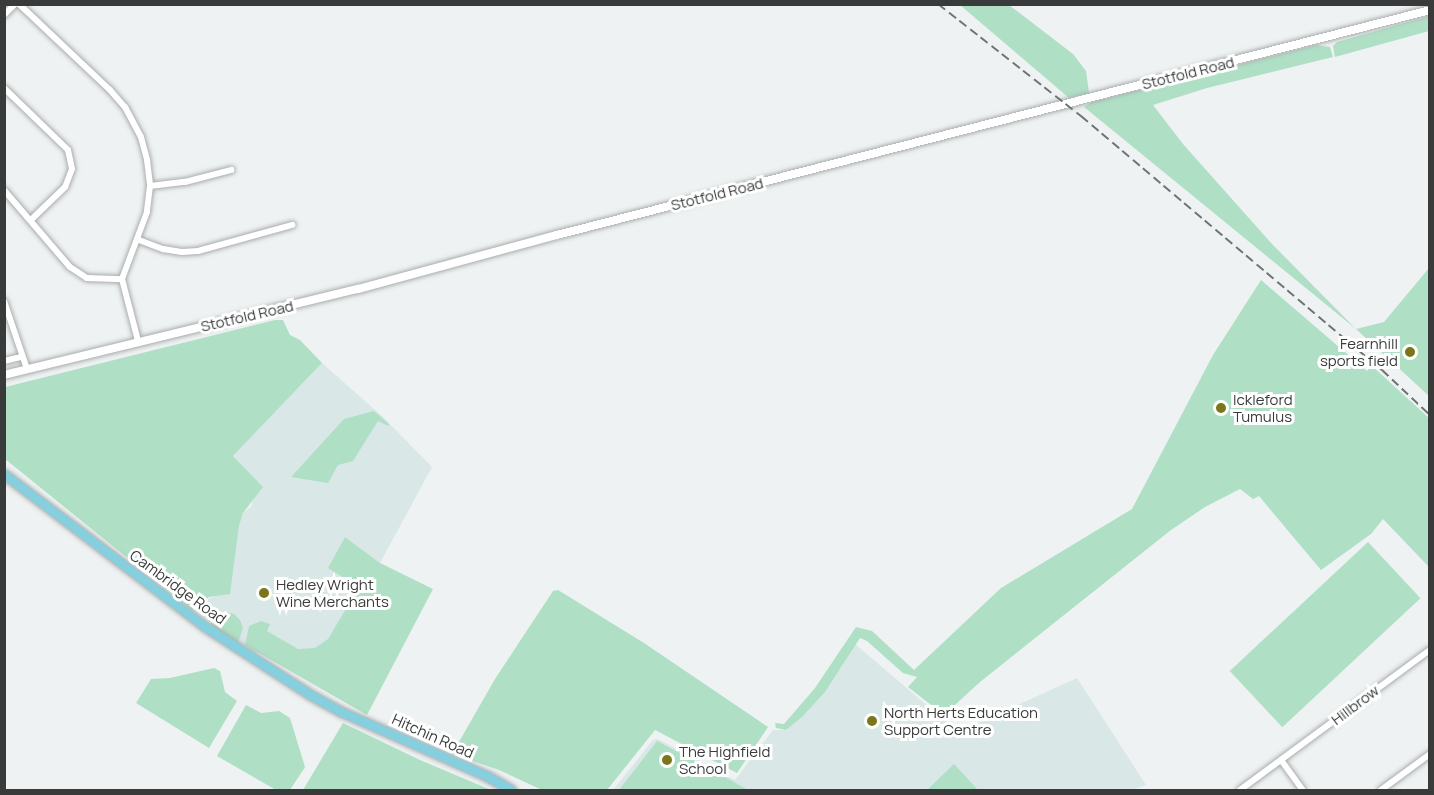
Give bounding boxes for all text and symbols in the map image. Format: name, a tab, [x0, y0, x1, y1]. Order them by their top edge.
street label: Stotfold Road	[1140, 53, 1236, 93]
street label: Stotfold Road	[669, 174, 765, 214]
street label: Stotfold Road	[199, 297, 295, 335]
place label: Fearnhill sports field	[1320, 334, 1398, 369]
marker: Fearnhill sports field	[1403, 345, 1417, 359]
place label: Ickleford Tumulus	[1233, 390, 1293, 425]
marker: Ickleford Tumulus	[1214, 401, 1228, 415]
street label: Cambridge Road	[126, 546, 230, 628]
place label: Hedley Wright Wine Merchants	[276, 575, 389, 610]
marker: Hedley Wright Wine Merchants	[257, 586, 271, 600]
street label: Hillbrow	[1328, 681, 1382, 729]
place label: North Herts Education Support Centre	[884, 703, 1038, 738]
street label: Hitchin Road	[389, 710, 477, 762]
marker: North Herts Education Support Centre	[865, 714, 879, 728]
place label: The Highfield School	[679, 742, 770, 777]
marker: The Highfield School	[660, 753, 674, 767]

